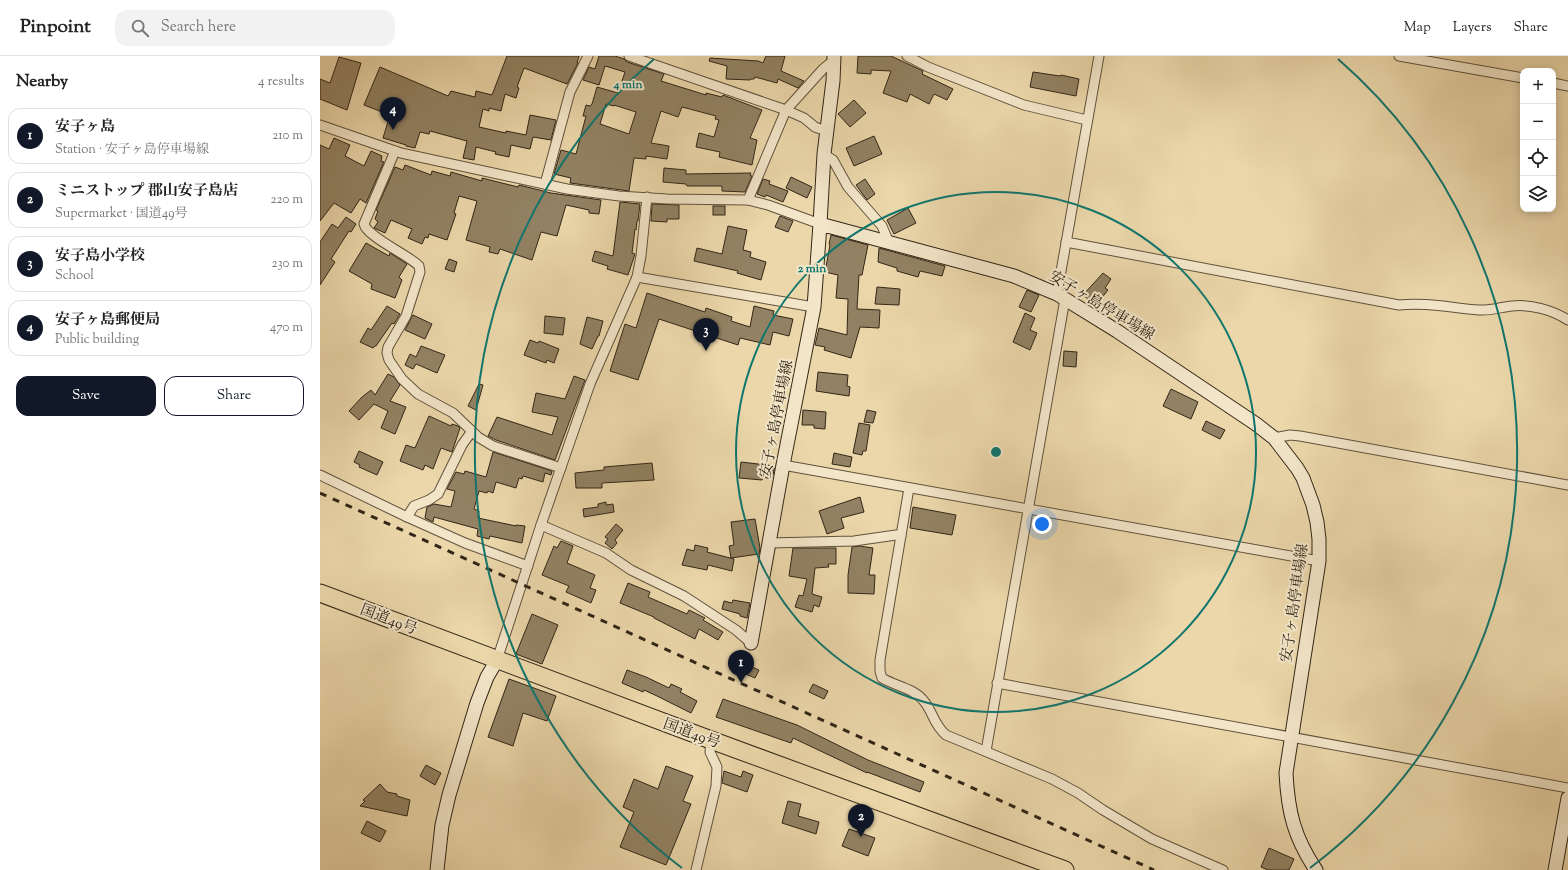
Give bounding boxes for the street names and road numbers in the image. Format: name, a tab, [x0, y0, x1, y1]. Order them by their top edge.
street label: 安子ヶ島停車場線	[1044, 266, 1158, 346]
street label: 安子ヶ島停車場線	[756, 358, 799, 480]
street label: 安子ヶ島停車場線	[1277, 542, 1314, 664]
street label: 国道49号	[357, 600, 420, 641]
street label: 国道49号	[660, 714, 723, 754]

